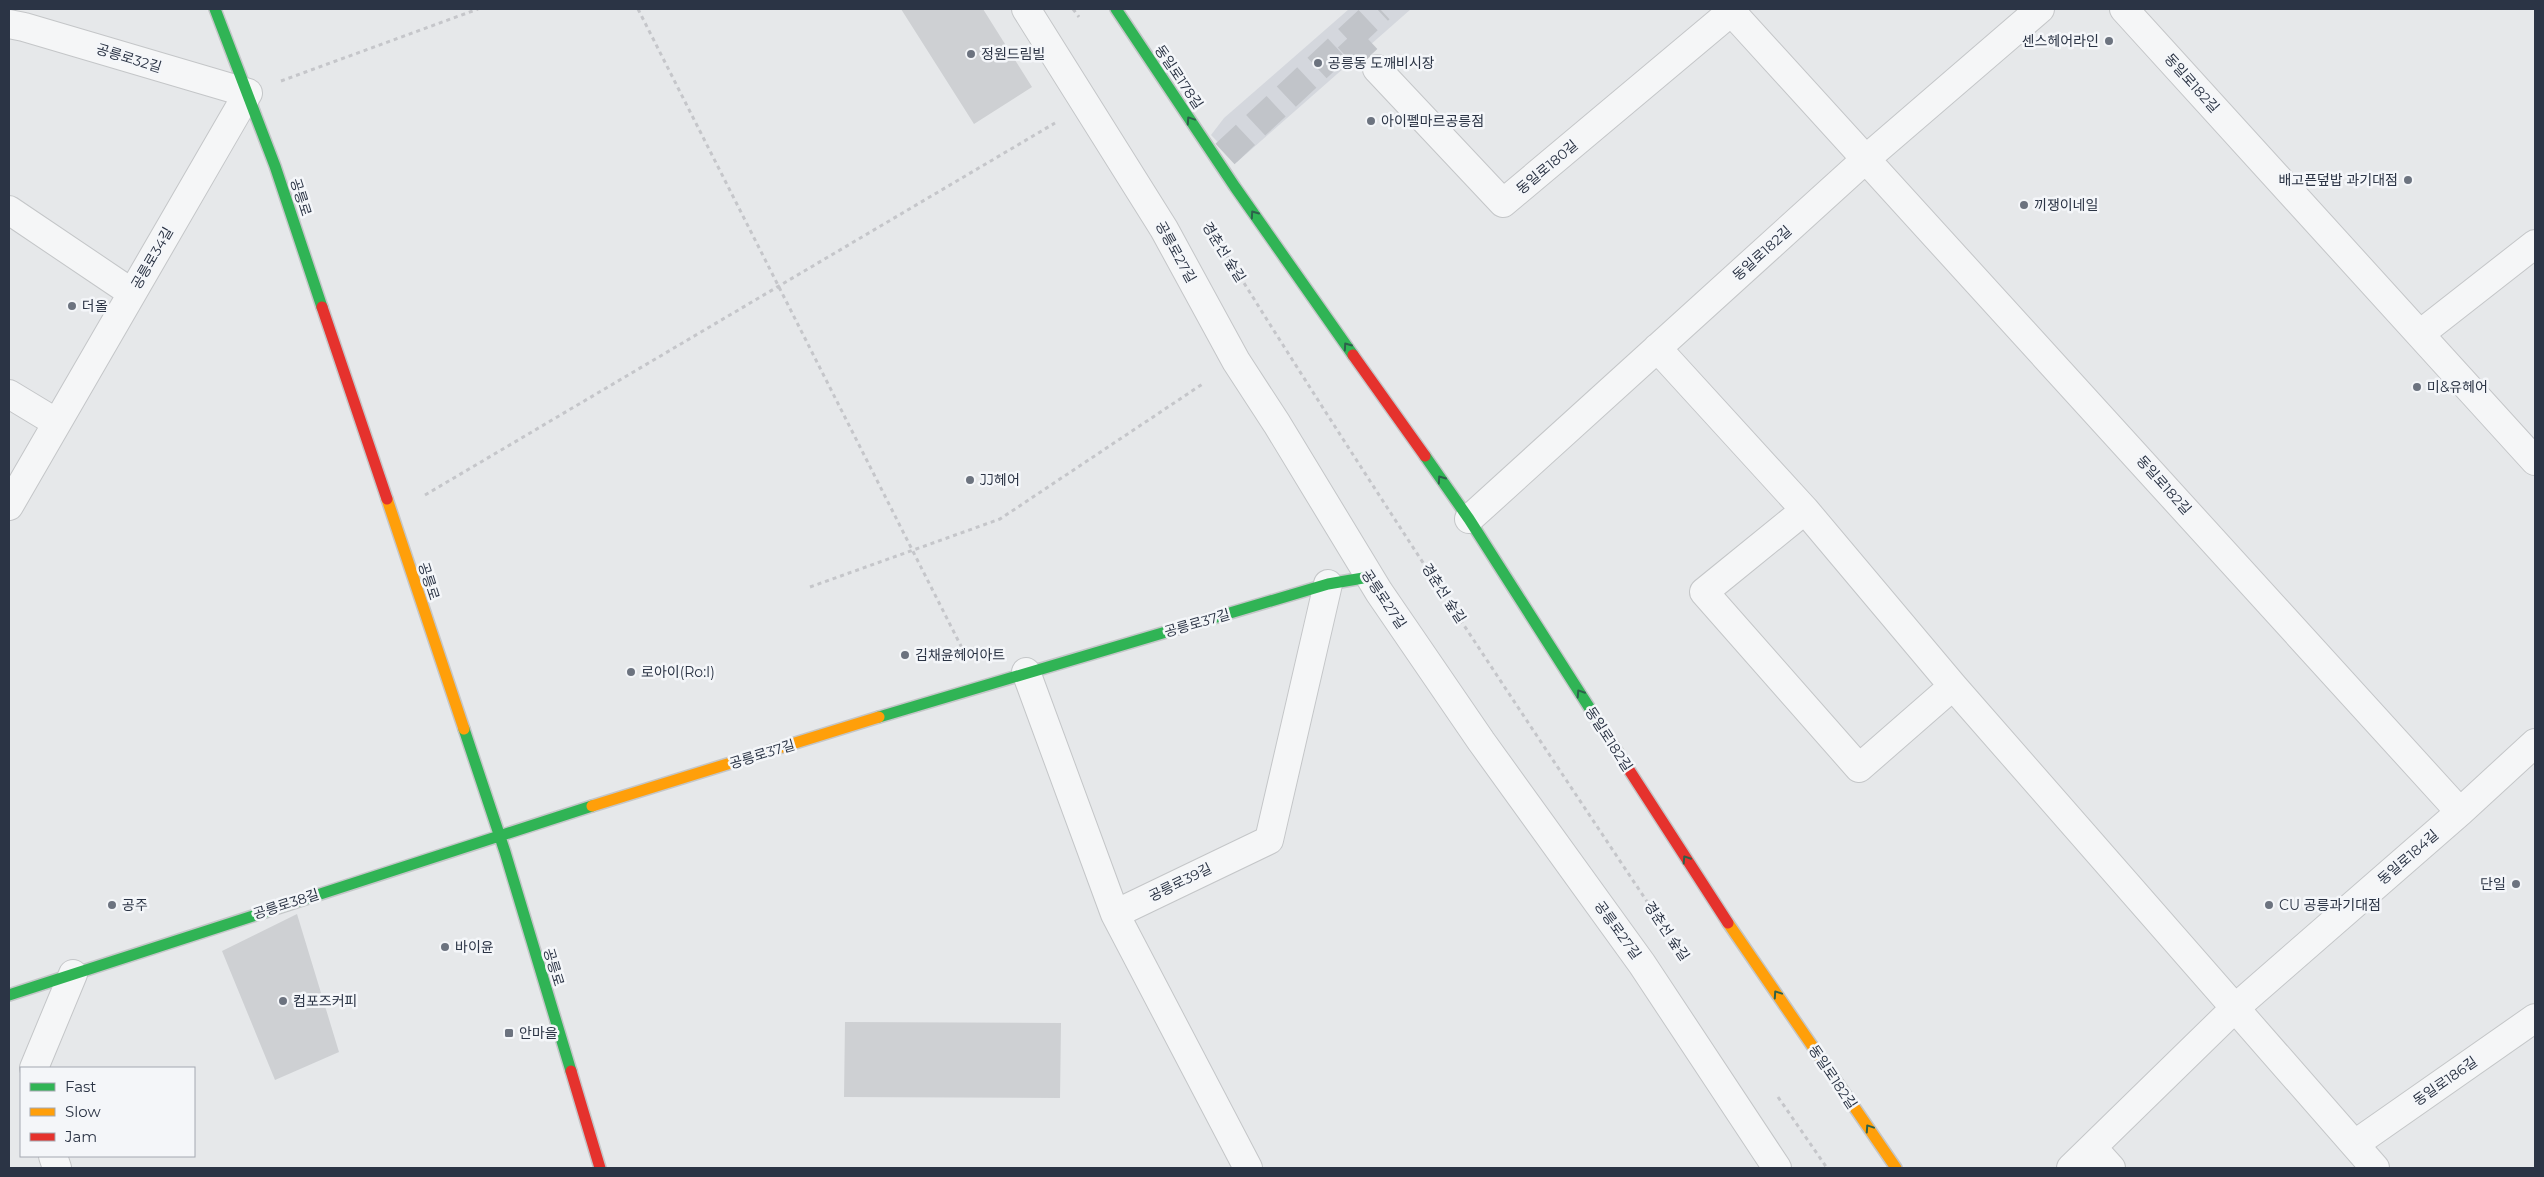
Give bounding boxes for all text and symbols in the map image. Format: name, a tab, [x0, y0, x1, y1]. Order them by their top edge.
place label: 센스헤어라인	[2022, 32, 2099, 50]
marker: 센스헤어라인	[2103, 35, 2115, 47]
street label: 공릉로32길	[94, 40, 164, 76]
street label: 동일로178길	[1151, 42, 1207, 112]
place label: 정원드림빌	[981, 45, 1045, 63]
marker: 정원드림빌	[965, 48, 977, 60]
street label: 동일로182길	[2161, 50, 2223, 116]
place label: 공릉동 도깨비시장	[1328, 54, 1435, 72]
marker: 공릉동 도깨비시장	[1312, 57, 1324, 69]
place label: 아이펠마르공릉점	[1381, 112, 1484, 130]
marker: 아이펠마르공릉점	[1365, 115, 1377, 127]
one-way arrow	[1187, 117, 1196, 126]
street label: 동일로180길	[1513, 136, 1581, 198]
place label: 배고픈덮밥 과기대점	[2278, 171, 2398, 189]
marker: 배고픈덮밥 과기대점	[2402, 174, 2414, 186]
street label: 공릉로	[286, 176, 316, 218]
place label: 끼쟁이네일	[2034, 196, 2098, 214]
marker: 끼쟁이네일	[2018, 199, 2030, 211]
one-way arrow	[1250, 210, 1260, 219]
street label: 공릉로27길	[1152, 218, 1200, 286]
street label: 경춘선 숲길	[1198, 218, 1250, 286]
street label: 동일로182길	[1729, 222, 1795, 284]
street label: 공릉로34길	[127, 224, 177, 292]
place label: 더올	[82, 297, 108, 315]
marker: 더올	[66, 300, 78, 312]
one-way arrow	[1344, 343, 1353, 352]
place label: 미&유헤어	[2427, 378, 2488, 396]
marker: 미&유헤어	[2411, 381, 2423, 393]
street label: 동일로182길	[2133, 452, 2195, 518]
place label: JJ헤어	[979, 471, 1020, 489]
marker: JJ헤어	[964, 474, 976, 486]
one-way arrow	[1438, 475, 1447, 485]
street label: 공릉로	[414, 560, 444, 602]
street label: 경춘선 숲길	[1418, 560, 1470, 626]
street label: 공릉로27길	[1358, 566, 1410, 632]
street label: 공릉로37길	[1162, 605, 1232, 641]
place label: 김채윤헤어아트	[915, 646, 1005, 664]
marker: 김채윤헤어아트	[899, 649, 911, 661]
place label: 로아이(Ro:I)	[641, 663, 715, 681]
marker: 로아이(Ro:I)	[625, 666, 637, 678]
one-way arrow	[1576, 689, 1586, 698]
street label: 동일로182길	[1581, 703, 1637, 775]
street label: 공릉로37길	[727, 736, 797, 772]
street label: 동일로184길	[2374, 826, 2442, 888]
one-way arrow	[1682, 856, 1692, 865]
street label: 공릉로39길	[1146, 859, 1214, 905]
place label: 단일	[2480, 875, 2506, 893]
marker: 단일	[2510, 878, 2522, 890]
street label: 공릉로38길	[251, 885, 321, 923]
place label: 공주	[122, 896, 148, 914]
place label: CU 공릉과기대점	[2279, 896, 2381, 914]
street label: 공릉로27길	[1591, 897, 1645, 963]
street label: 경춘선 숲길	[1641, 898, 1693, 964]
marker: 공주	[106, 899, 118, 911]
marker: CU 공릉과기대점	[2263, 899, 2275, 911]
place label: 바이윤	[455, 938, 494, 956]
marker: 바이윤	[439, 941, 451, 953]
street label: 공릉로	[540, 946, 568, 988]
one-way arrow	[1774, 990, 1783, 1000]
place label: 컴포즈커피	[293, 992, 357, 1010]
marker: 컴포즈커피	[277, 995, 289, 1007]
place label: 안마을	[519, 1024, 558, 1042]
marker: 안마을	[503, 1027, 515, 1039]
street label: 동일로182길	[1805, 1042, 1861, 1112]
street label: 동일로186길	[2410, 1052, 2480, 1110]
legend	[20, 1067, 195, 1157]
text: Fast	[65, 1077, 96, 1096]
text: Slow	[65, 1102, 101, 1121]
one-way arrow	[1865, 1124, 1875, 1133]
text: Jam	[64, 1127, 97, 1146]

